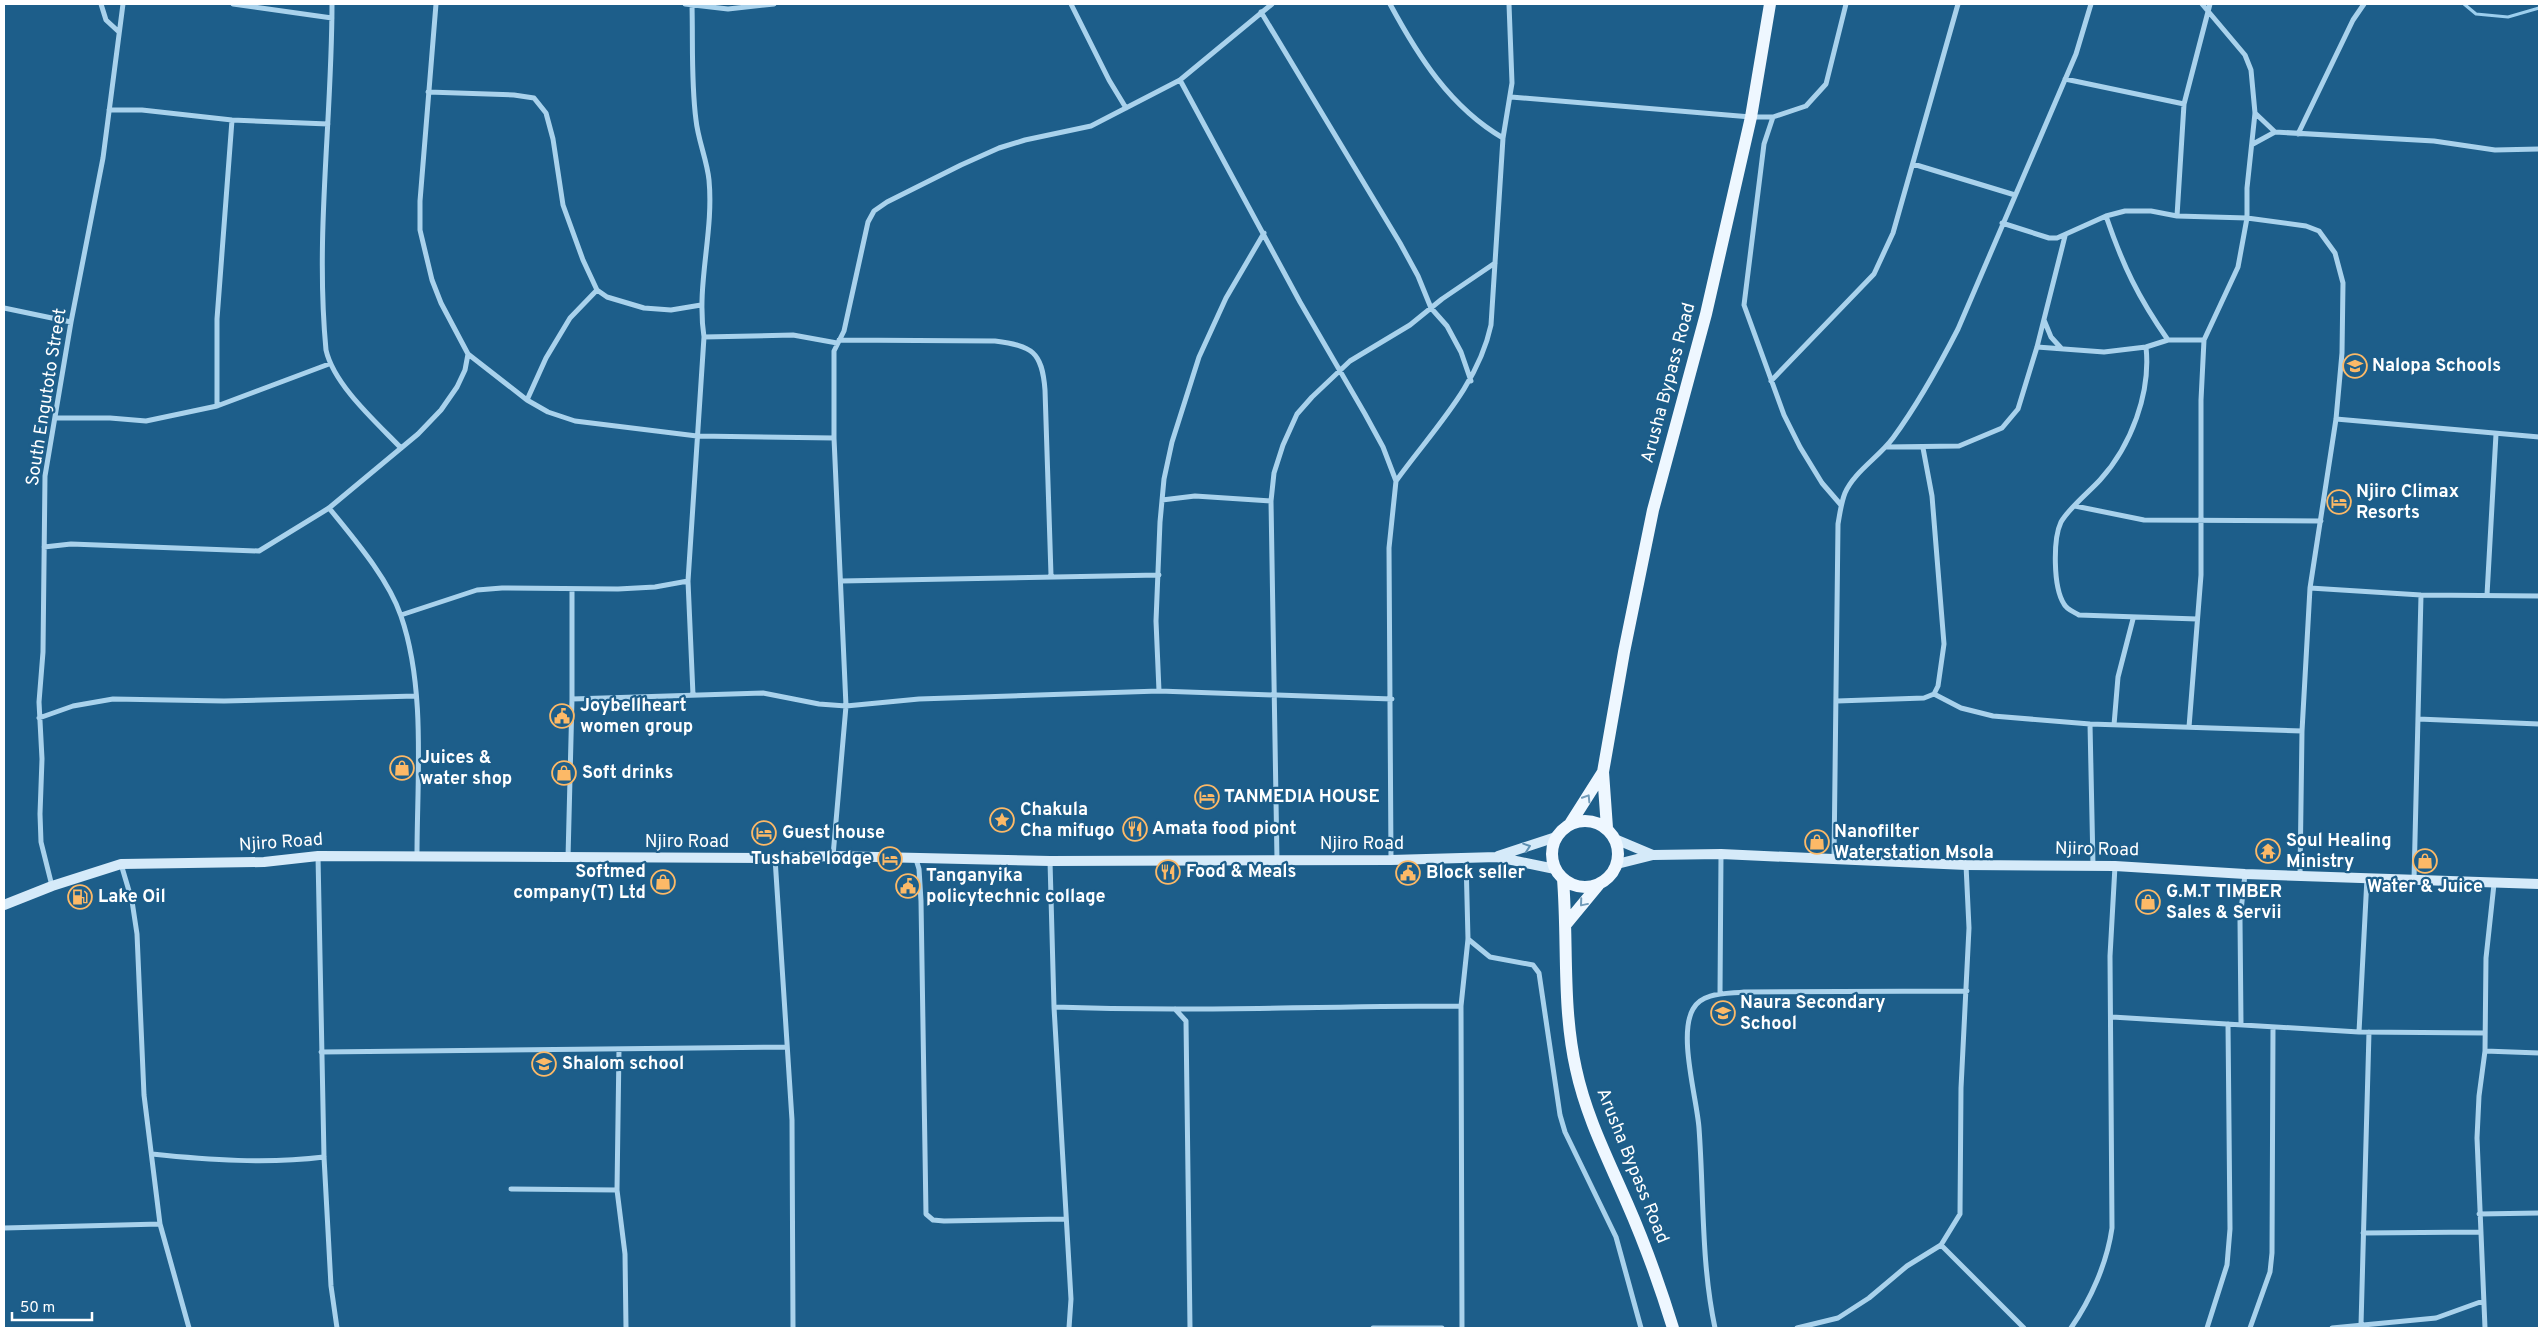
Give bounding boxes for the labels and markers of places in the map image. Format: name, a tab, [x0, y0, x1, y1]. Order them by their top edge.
school or university icon: Nalopa Schools	[2342, 353, 2368, 379]
place label: Nalopa Schools	[2372, 355, 2501, 378]
place label: Njiro Climax Resorts	[2356, 481, 2459, 525]
hotel icon: Njiro Climax Resorts	[2326, 489, 2352, 515]
place label: Joybellheart women group	[580, 695, 693, 739]
public building icon: Joybellheart women group	[549, 703, 575, 729]
place label: Juices & water shop	[420, 747, 512, 791]
shop icon: Juices & water shop	[389, 755, 415, 781]
shop icon: Soft drinks	[551, 760, 577, 786]
place label: Soft drinks	[582, 762, 673, 785]
hotel icon: TANMEDIA HOUSE	[1194, 784, 1220, 810]
place label: TANMEDIA HOUSE	[1224, 786, 1380, 809]
place label: Chakula Cha mifugo	[1020, 799, 1115, 843]
place icon: Chakula Cha mifugo	[989, 807, 1015, 833]
restaurant icon: Amata food piont	[1122, 816, 1148, 842]
place label: Amata food piont	[1152, 818, 1297, 841]
hotel icon: Guest house	[751, 820, 777, 846]
place label: Nanofilter Waterstation Msola	[1834, 821, 1994, 865]
place label: Guest house	[782, 822, 885, 845]
shop icon: Nanofilter Waterstation Msola	[1804, 829, 1830, 855]
place label: Soul Healing Ministry	[2286, 830, 2392, 874]
temple icon: Soul Healing Ministry	[2255, 838, 2281, 864]
hotel icon: Tushabe lodge	[877, 846, 903, 872]
place label: Tushabe lodge	[751, 848, 872, 871]
shop icon: Water & Juice	[2412, 848, 2438, 874]
restaurant icon: Food & Meals	[1155, 859, 1181, 885]
public building icon: Block seller	[1395, 860, 1421, 886]
place label: Softmed company(T) Ltd	[513, 861, 646, 905]
place label: Food & Meals	[1186, 861, 1296, 884]
place label: Block seller	[1426, 862, 1526, 885]
place label: Tanganyika policytechnic collage	[926, 865, 1106, 909]
shop icon: Softmed company(T) Ltd	[650, 869, 676, 895]
public building icon: Tanganyika policytechnic collage	[895, 873, 921, 899]
place label: Water & Juice	[2367, 876, 2483, 899]
place label: G.M.T TIMBER Sales & Servii	[2166, 881, 2282, 925]
fuel station icon: Lake Oil	[67, 884, 93, 910]
place label: Lake Oil	[98, 886, 166, 909]
shop icon: G.M.T TIMBER Sales & Servii	[2135, 889, 2161, 915]
place label: Naura Secondary School	[1740, 992, 1885, 1036]
school or university icon: Naura Secondary School	[1710, 1000, 1736, 1026]
school or university icon: Shalom school	[531, 1051, 557, 1077]
place label: Shalom school	[562, 1053, 684, 1076]

